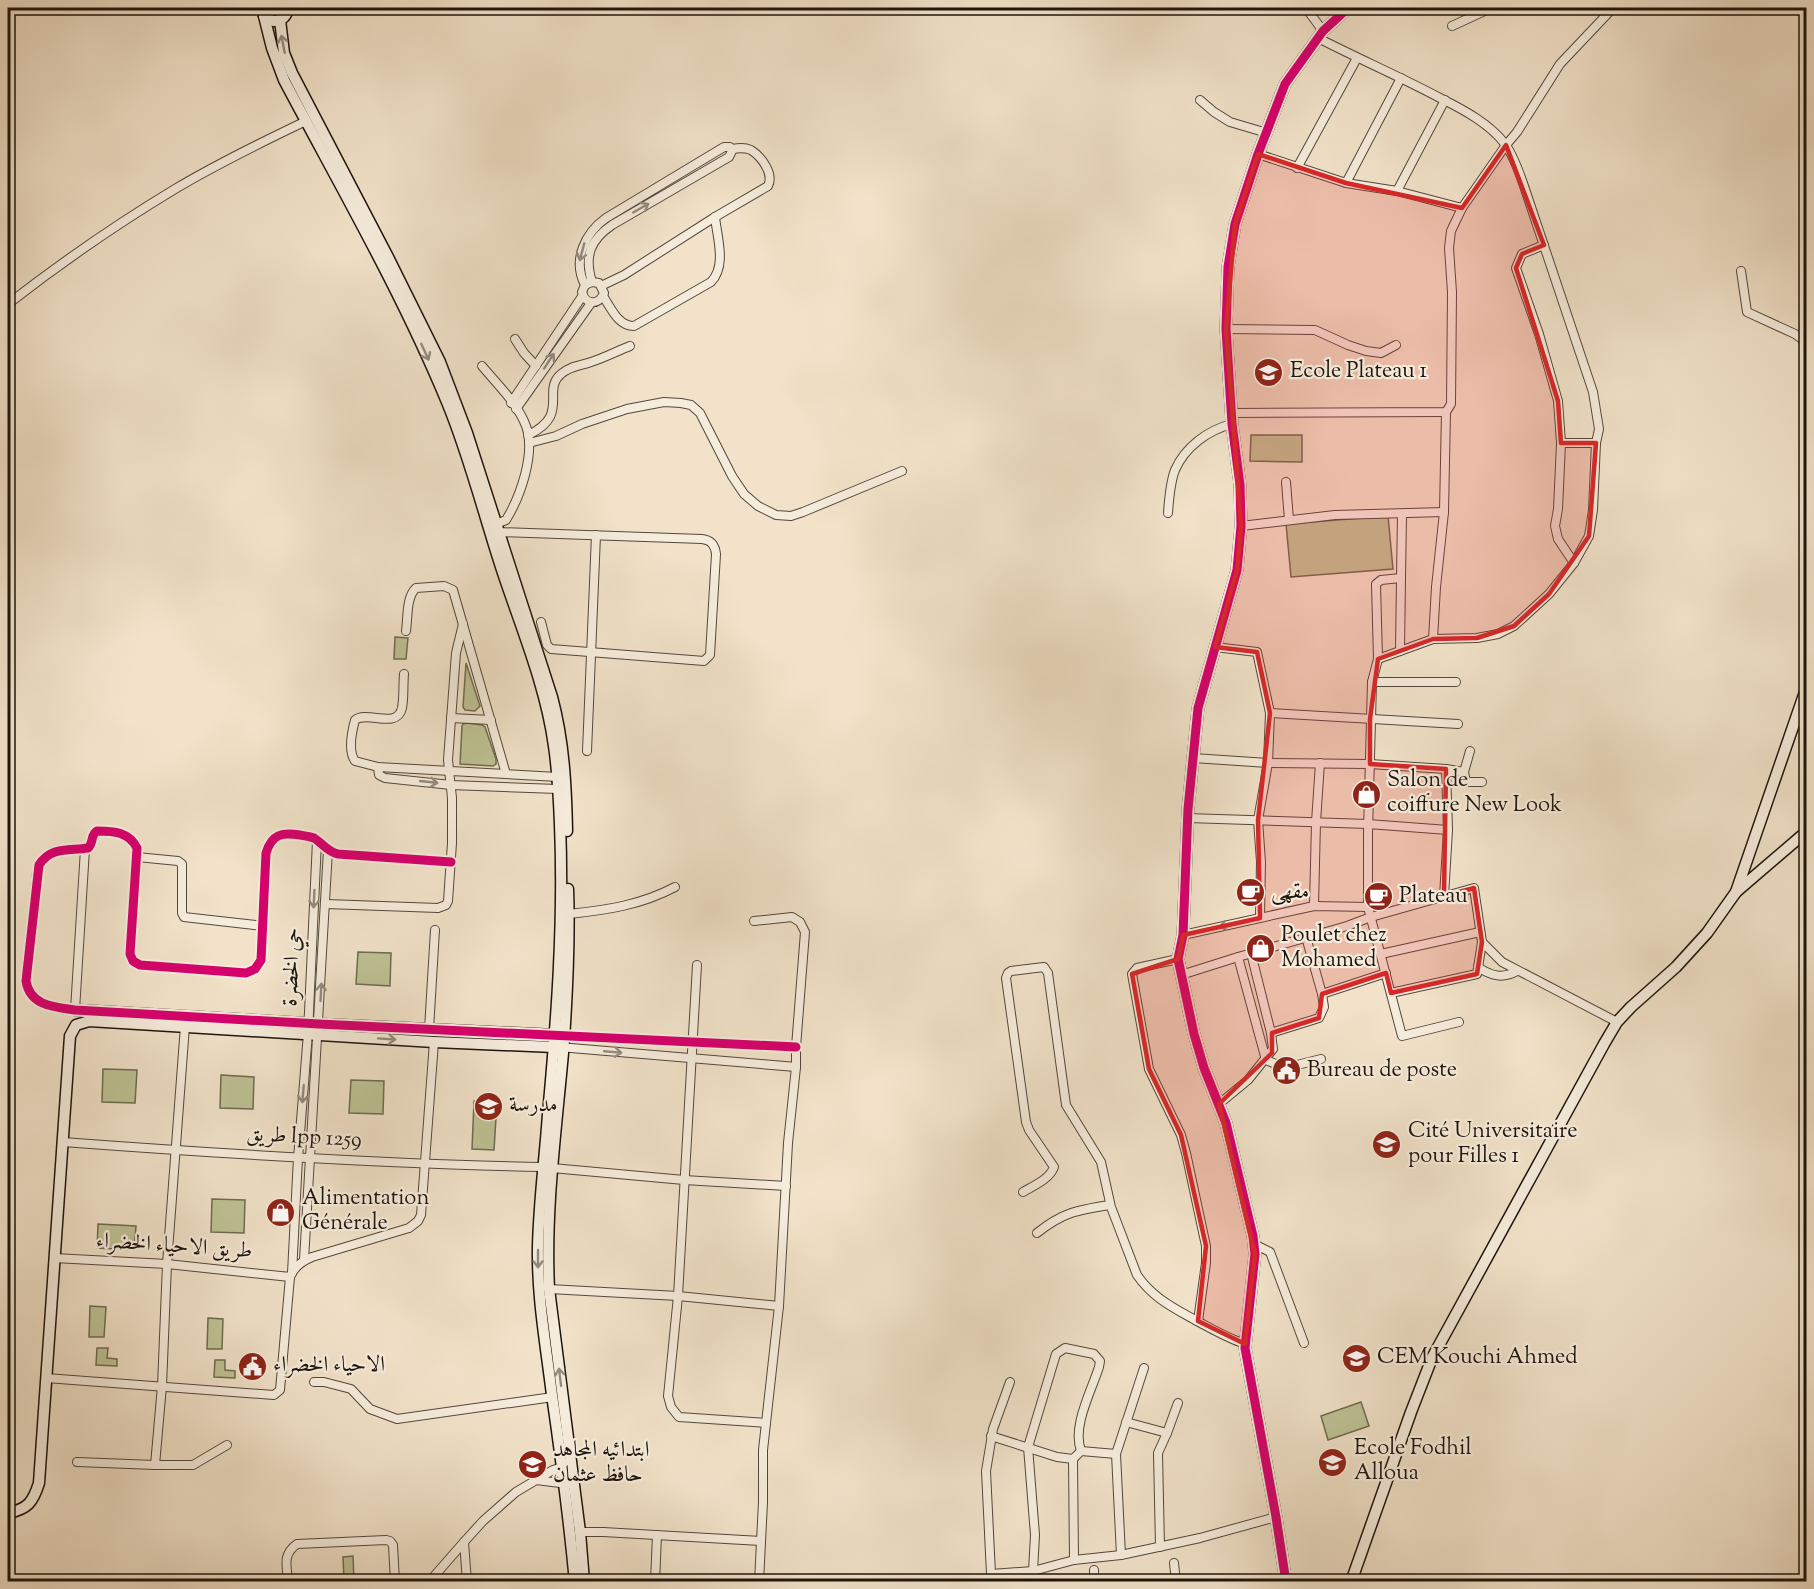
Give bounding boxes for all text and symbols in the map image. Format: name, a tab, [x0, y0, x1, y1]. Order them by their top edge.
one-way arrow	[277, 35, 288, 54]
one-way arrow	[632, 201, 649, 213]
one-way arrow	[576, 242, 588, 261]
one-way arrow	[420, 342, 431, 360]
one-way arrow	[544, 353, 556, 370]
school or university icon: Ecole Plateau 1	[1253, 356, 1285, 388]
place label: Ecole Plateau 1	[1290, 356, 1427, 388]
place label: Salon de coiffure New Look	[1387, 765, 1562, 822]
one-way arrow	[418, 777, 438, 788]
shop icon: Salon de coiffure New Look	[1350, 778, 1382, 810]
cafe icon: مقهى	[1234, 877, 1266, 909]
place label: مقهى	[1271, 877, 1309, 909]
cafe icon: Plateau	[1362, 881, 1394, 913]
place label: Plateau	[1399, 881, 1468, 913]
one-way arrow	[309, 889, 320, 909]
one-way arrow	[1218, 920, 1238, 931]
place label: Poulet chez Mohamed	[1281, 920, 1387, 977]
street label: حي الخضرة	[275, 927, 311, 1007]
shop icon: Poulet chez Mohamed	[1244, 933, 1276, 965]
one-way arrow	[315, 983, 326, 1003]
one-way arrow	[377, 1033, 397, 1044]
one-way arrow	[602, 1047, 622, 1058]
public building icon: Bureau de poste	[1270, 1055, 1302, 1087]
place label: Bureau de poste	[1307, 1055, 1457, 1087]
one-way arrow	[297, 1084, 308, 1104]
school or university icon: مدرسة	[472, 1090, 504, 1122]
place label: مدرسة	[509, 1090, 558, 1122]
place label: Cité Universitaire pour Filles 1	[1408, 1116, 1578, 1173]
street label: طريق lpp 1259	[245, 1119, 363, 1157]
school or university icon: Cité Universitaire pour Filles 1	[1371, 1129, 1403, 1161]
place label: Alimentation Générale	[302, 1183, 429, 1240]
shop icon: Alimentation Générale	[265, 1196, 297, 1228]
street label: طريق الاحياء الخضراء	[95, 1226, 253, 1268]
one-way arrow	[532, 1249, 544, 1269]
school or university icon: CEM Kouchi Ahmed	[1340, 1342, 1372, 1374]
place label: CEM Kouchi Ahmed	[1377, 1342, 1578, 1374]
public building icon: الاحياء الخضراء	[236, 1350, 268, 1382]
place label: الاحياء الخضراء	[273, 1350, 385, 1382]
one-way arrow	[554, 1368, 565, 1388]
place label: Ecole Fodhil Alloua	[1354, 1433, 1472, 1490]
place label: ابتدائيه المجاهد حافظ عثمان	[553, 1435, 649, 1492]
school or university icon: Ecole Fodhil Alloua	[1317, 1446, 1349, 1478]
school or university icon: ابتدائيه المجاهد حافظ عثمان	[516, 1448, 548, 1480]

